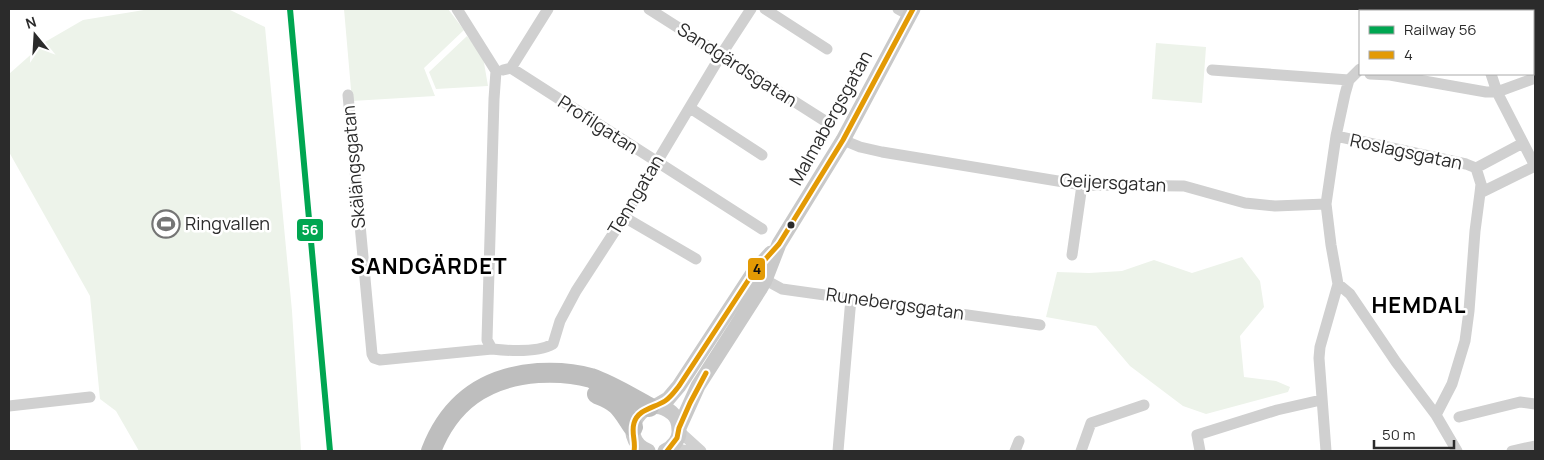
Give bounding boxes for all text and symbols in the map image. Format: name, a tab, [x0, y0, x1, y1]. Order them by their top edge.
north arrow	[10, 10, 60, 60]
legend	[1359, 10, 1534, 75]
text: N	[23, 12, 39, 33]
street label: Sandgärdsgatan	[673, 17, 802, 112]
text: Railway 56	[1404, 19, 1477, 40]
text: 4	[1404, 44, 1413, 65]
street label: Malmabergsgatan	[783, 46, 877, 189]
street label: Profilgatan	[554, 89, 643, 159]
street label: Skälängsgatan	[336, 104, 370, 230]
street label: Roslagsgatan	[1348, 127, 1465, 175]
street label: Tenngatan	[602, 150, 668, 239]
street label: Geijersgatan	[1059, 167, 1167, 197]
sports icon: Ringvallen	[151, 209, 181, 239]
place label: Ringvallen	[185, 211, 270, 235]
line badge: 56	[296, 218, 324, 242]
text: 56	[302, 220, 318, 239]
unlabelled marker	[786, 220, 796, 230]
district label: SANDGÄRDET	[351, 251, 507, 281]
line badge: 4	[747, 257, 766, 281]
text: 4	[753, 259, 761, 278]
street label: Runebergsgatan	[825, 281, 966, 325]
district label: HEMDAL	[1371, 290, 1467, 320]
scale bar	[1374, 418, 1454, 450]
text: 50 m	[1382, 424, 1416, 445]

